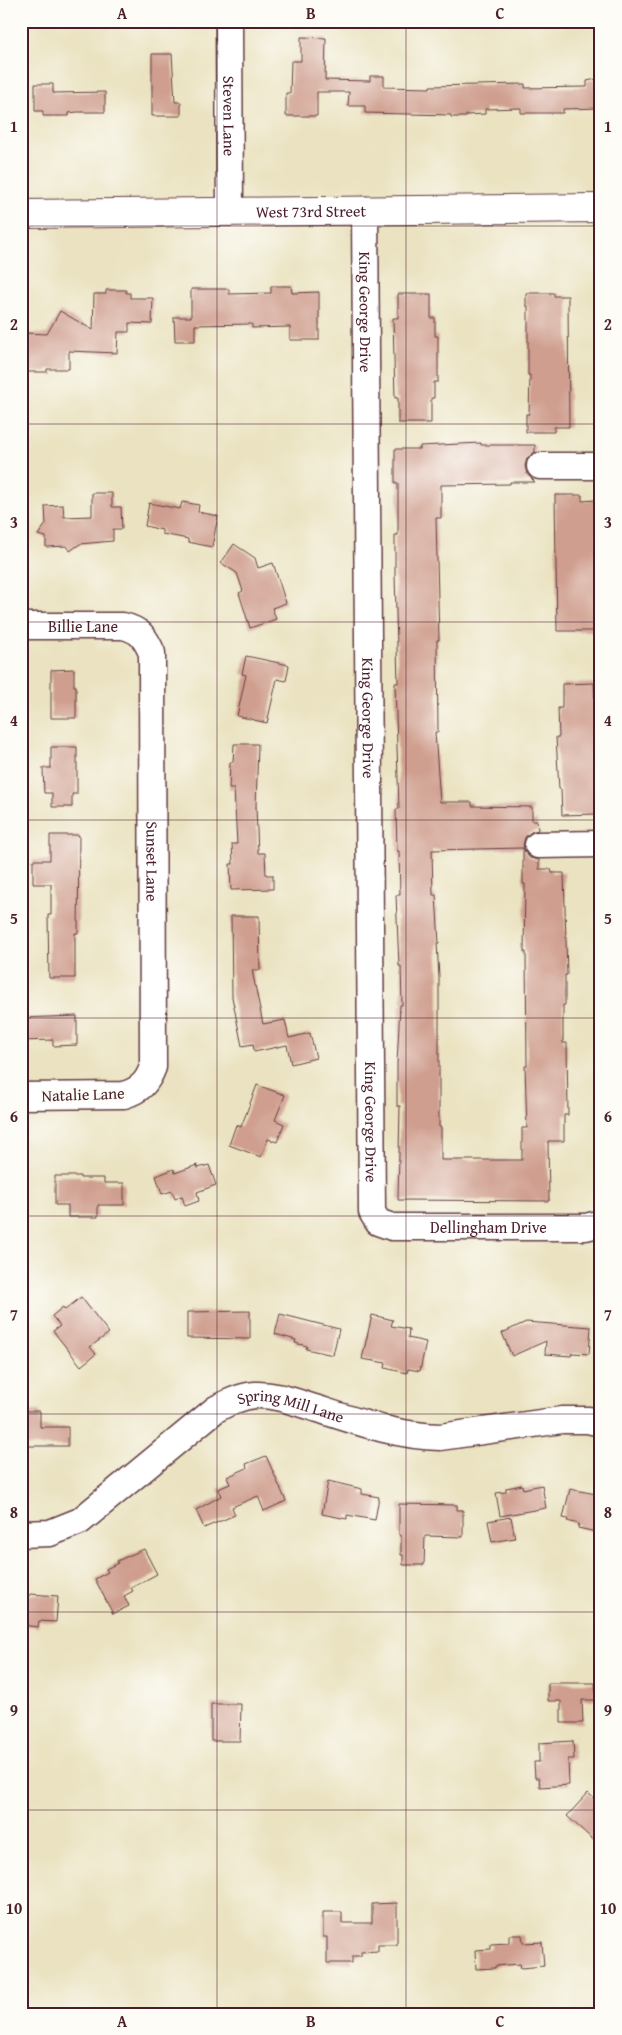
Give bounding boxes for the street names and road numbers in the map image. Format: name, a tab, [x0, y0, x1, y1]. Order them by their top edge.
street label: Steven Lane	[217, 76, 242, 156]
street label: West 73rd Street	[256, 198, 367, 224]
street label: King George Drive	[353, 251, 378, 373]
street label: Billie Lane	[48, 614, 118, 638]
street label: King George Drive	[356, 657, 381, 779]
street label: Sunset Lane	[140, 821, 165, 902]
street label: King George Drive	[359, 1061, 384, 1183]
street label: Natalie Lane	[41, 1081, 125, 1107]
street label: Dellingham Drive	[430, 1215, 547, 1239]
street label: Spring Mill Lane	[234, 1383, 347, 1429]

